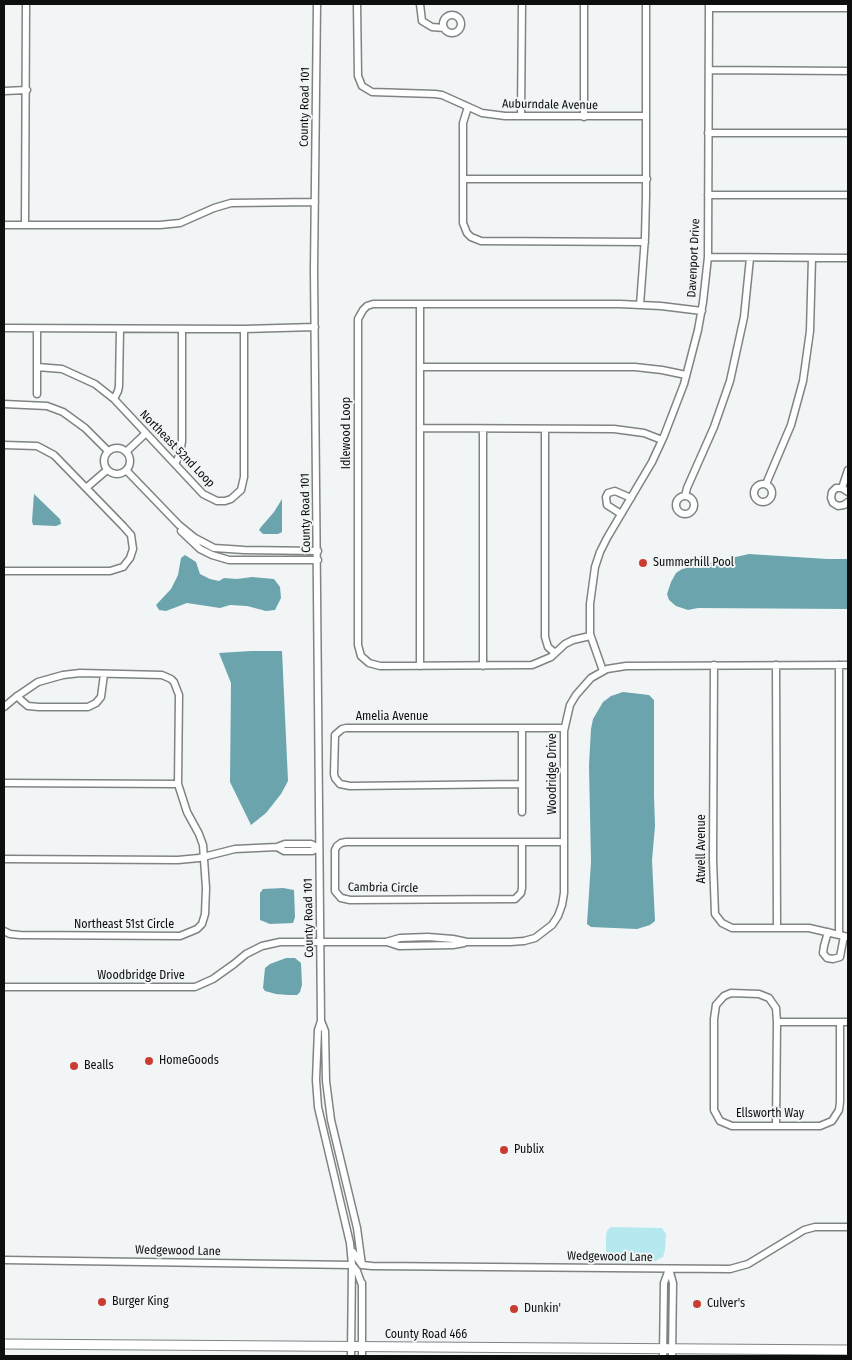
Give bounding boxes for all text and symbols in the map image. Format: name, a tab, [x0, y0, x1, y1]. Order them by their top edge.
street label: County Road 101	[297, 67, 313, 147]
street label: Auburndale Avenue	[502, 97, 598, 113]
street label: Davenport Drive	[685, 218, 703, 298]
street label: Idlewood Loop	[340, 397, 354, 469]
street label: Northeast 52nd Loop	[136, 407, 218, 491]
street label: County Road 101	[298, 473, 314, 553]
place label: Summerhill Pool	[653, 556, 734, 570]
marker: Summerhill Pool	[637, 557, 649, 569]
street label: Amelia Avenue	[356, 710, 428, 724]
street label: Woodridge Drive	[546, 733, 560, 815]
street label: Atwell Avenue	[695, 814, 709, 884]
street label: County Road 101	[301, 878, 317, 958]
street label: Cambria Circle	[348, 880, 418, 896]
street label: Northeast 51st Circle	[74, 918, 174, 932]
street label: Woodbridge Drive	[97, 969, 185, 983]
place label: HomeGoods	[159, 1054, 219, 1068]
marker: HomeGoods	[143, 1055, 155, 1067]
place label: Bealls	[84, 1059, 114, 1073]
marker: Bealls	[68, 1060, 80, 1072]
street label: Ellsworth Way	[736, 1107, 804, 1121]
place label: Publix	[514, 1143, 544, 1157]
marker: Publix	[498, 1144, 510, 1156]
street label: Wedgewood Lane	[135, 1243, 221, 1259]
street label: Wedgewood Lane	[567, 1249, 653, 1265]
place label: Burger King	[112, 1295, 169, 1309]
marker: Burger King	[96, 1296, 108, 1308]
place label: Culver's	[707, 1297, 745, 1311]
marker: Culver's	[691, 1298, 703, 1310]
place label: Dunkin'	[524, 1302, 561, 1316]
marker: Dunkin'	[508, 1303, 520, 1315]
street label: County Road 466	[385, 1328, 467, 1342]

